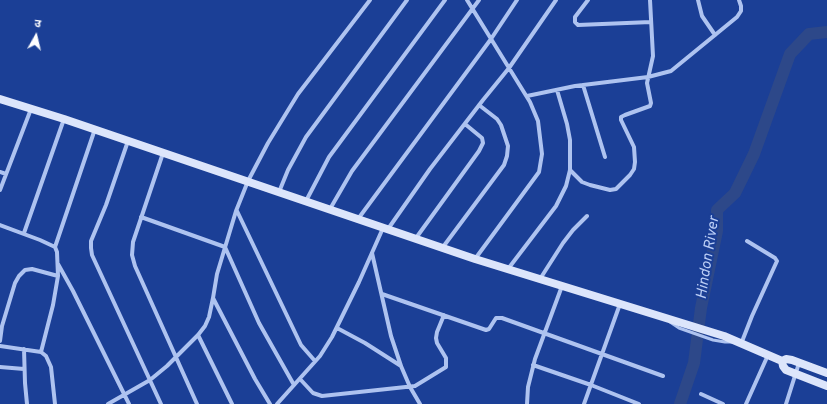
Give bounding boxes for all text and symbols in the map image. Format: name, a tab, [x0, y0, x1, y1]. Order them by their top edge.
north arrow	[16, 16, 56, 56]
text: उ	[34, 17, 42, 31]
water label: Hindon River	[694, 215, 724, 301]

